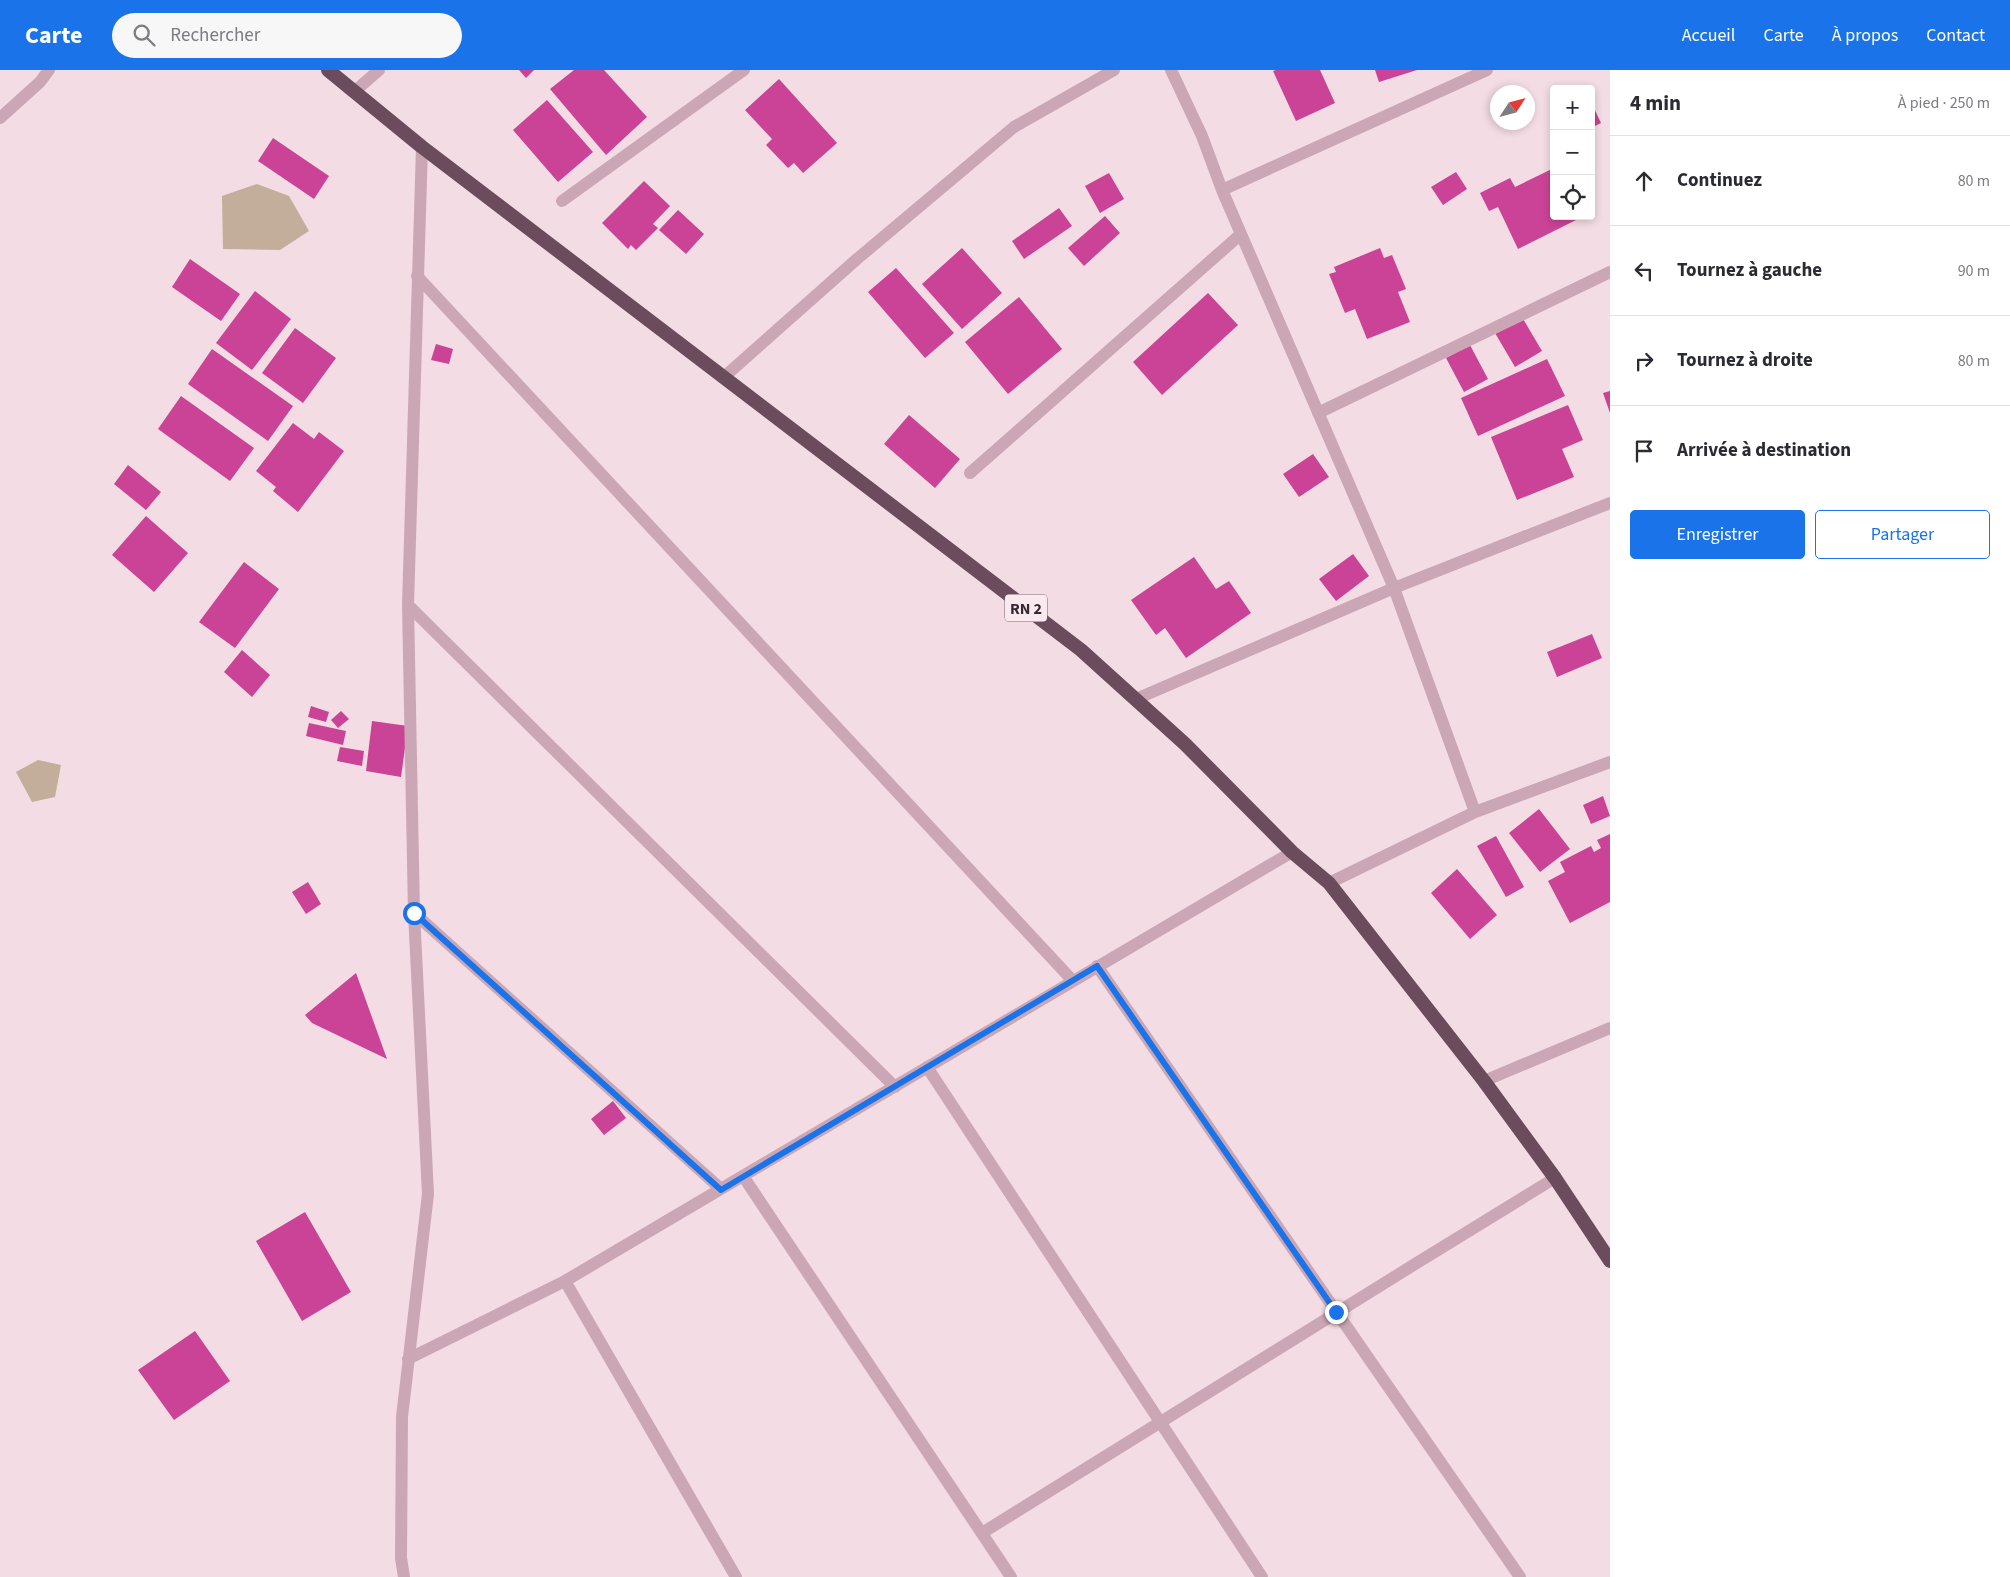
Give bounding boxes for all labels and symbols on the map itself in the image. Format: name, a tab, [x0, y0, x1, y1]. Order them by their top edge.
north arrow	[1490, 85, 1535, 130]
road number: RN 2	[1005, 594, 1047, 622]
route start	[403, 902, 426, 925]
route end	[1325, 1301, 1348, 1324]

